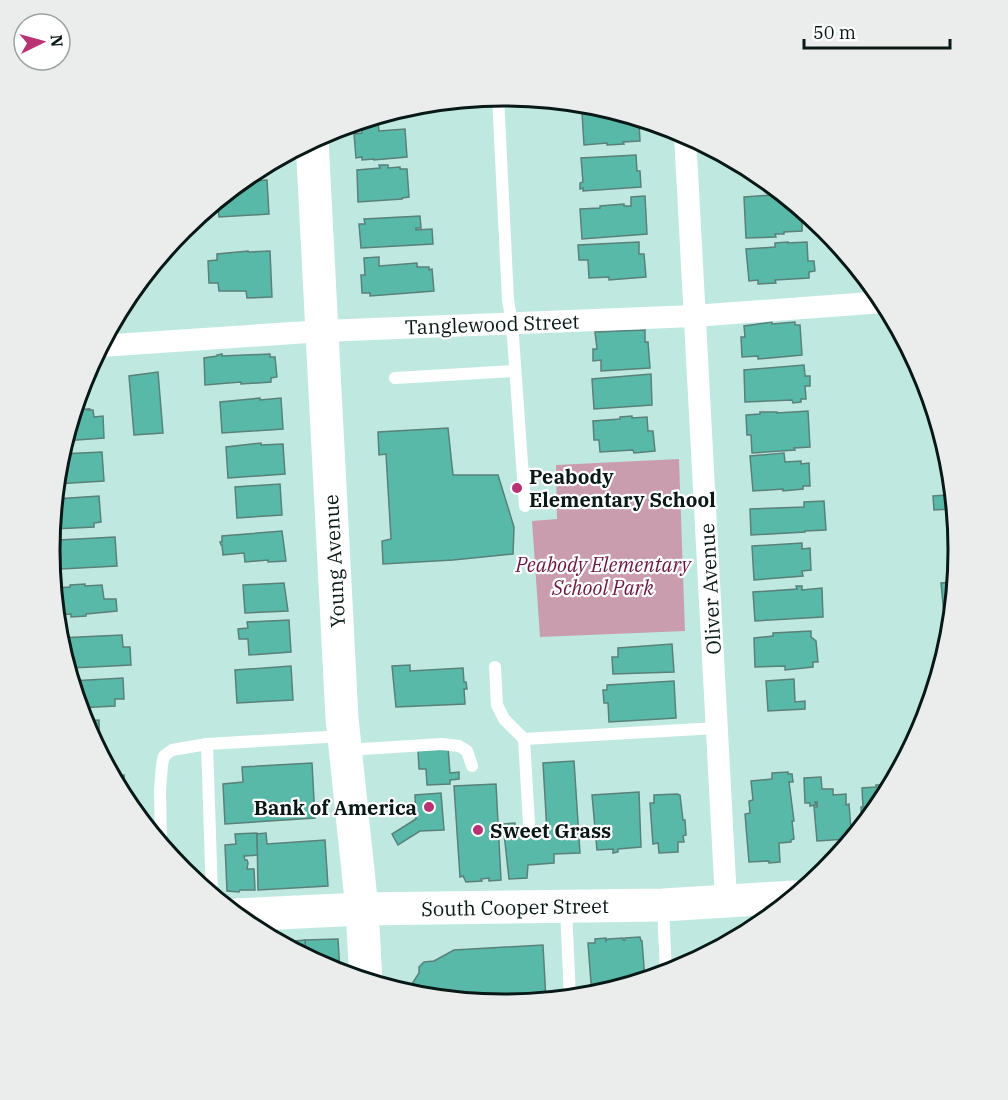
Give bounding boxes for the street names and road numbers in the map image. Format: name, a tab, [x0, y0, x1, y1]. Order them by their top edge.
street label: Tanglewood Street	[404, 307, 580, 341]
street label: Young Avenue	[317, 494, 351, 628]
street label: Oliver Avenue	[693, 523, 727, 655]
street label: South Cooper Street	[421, 892, 609, 922]

